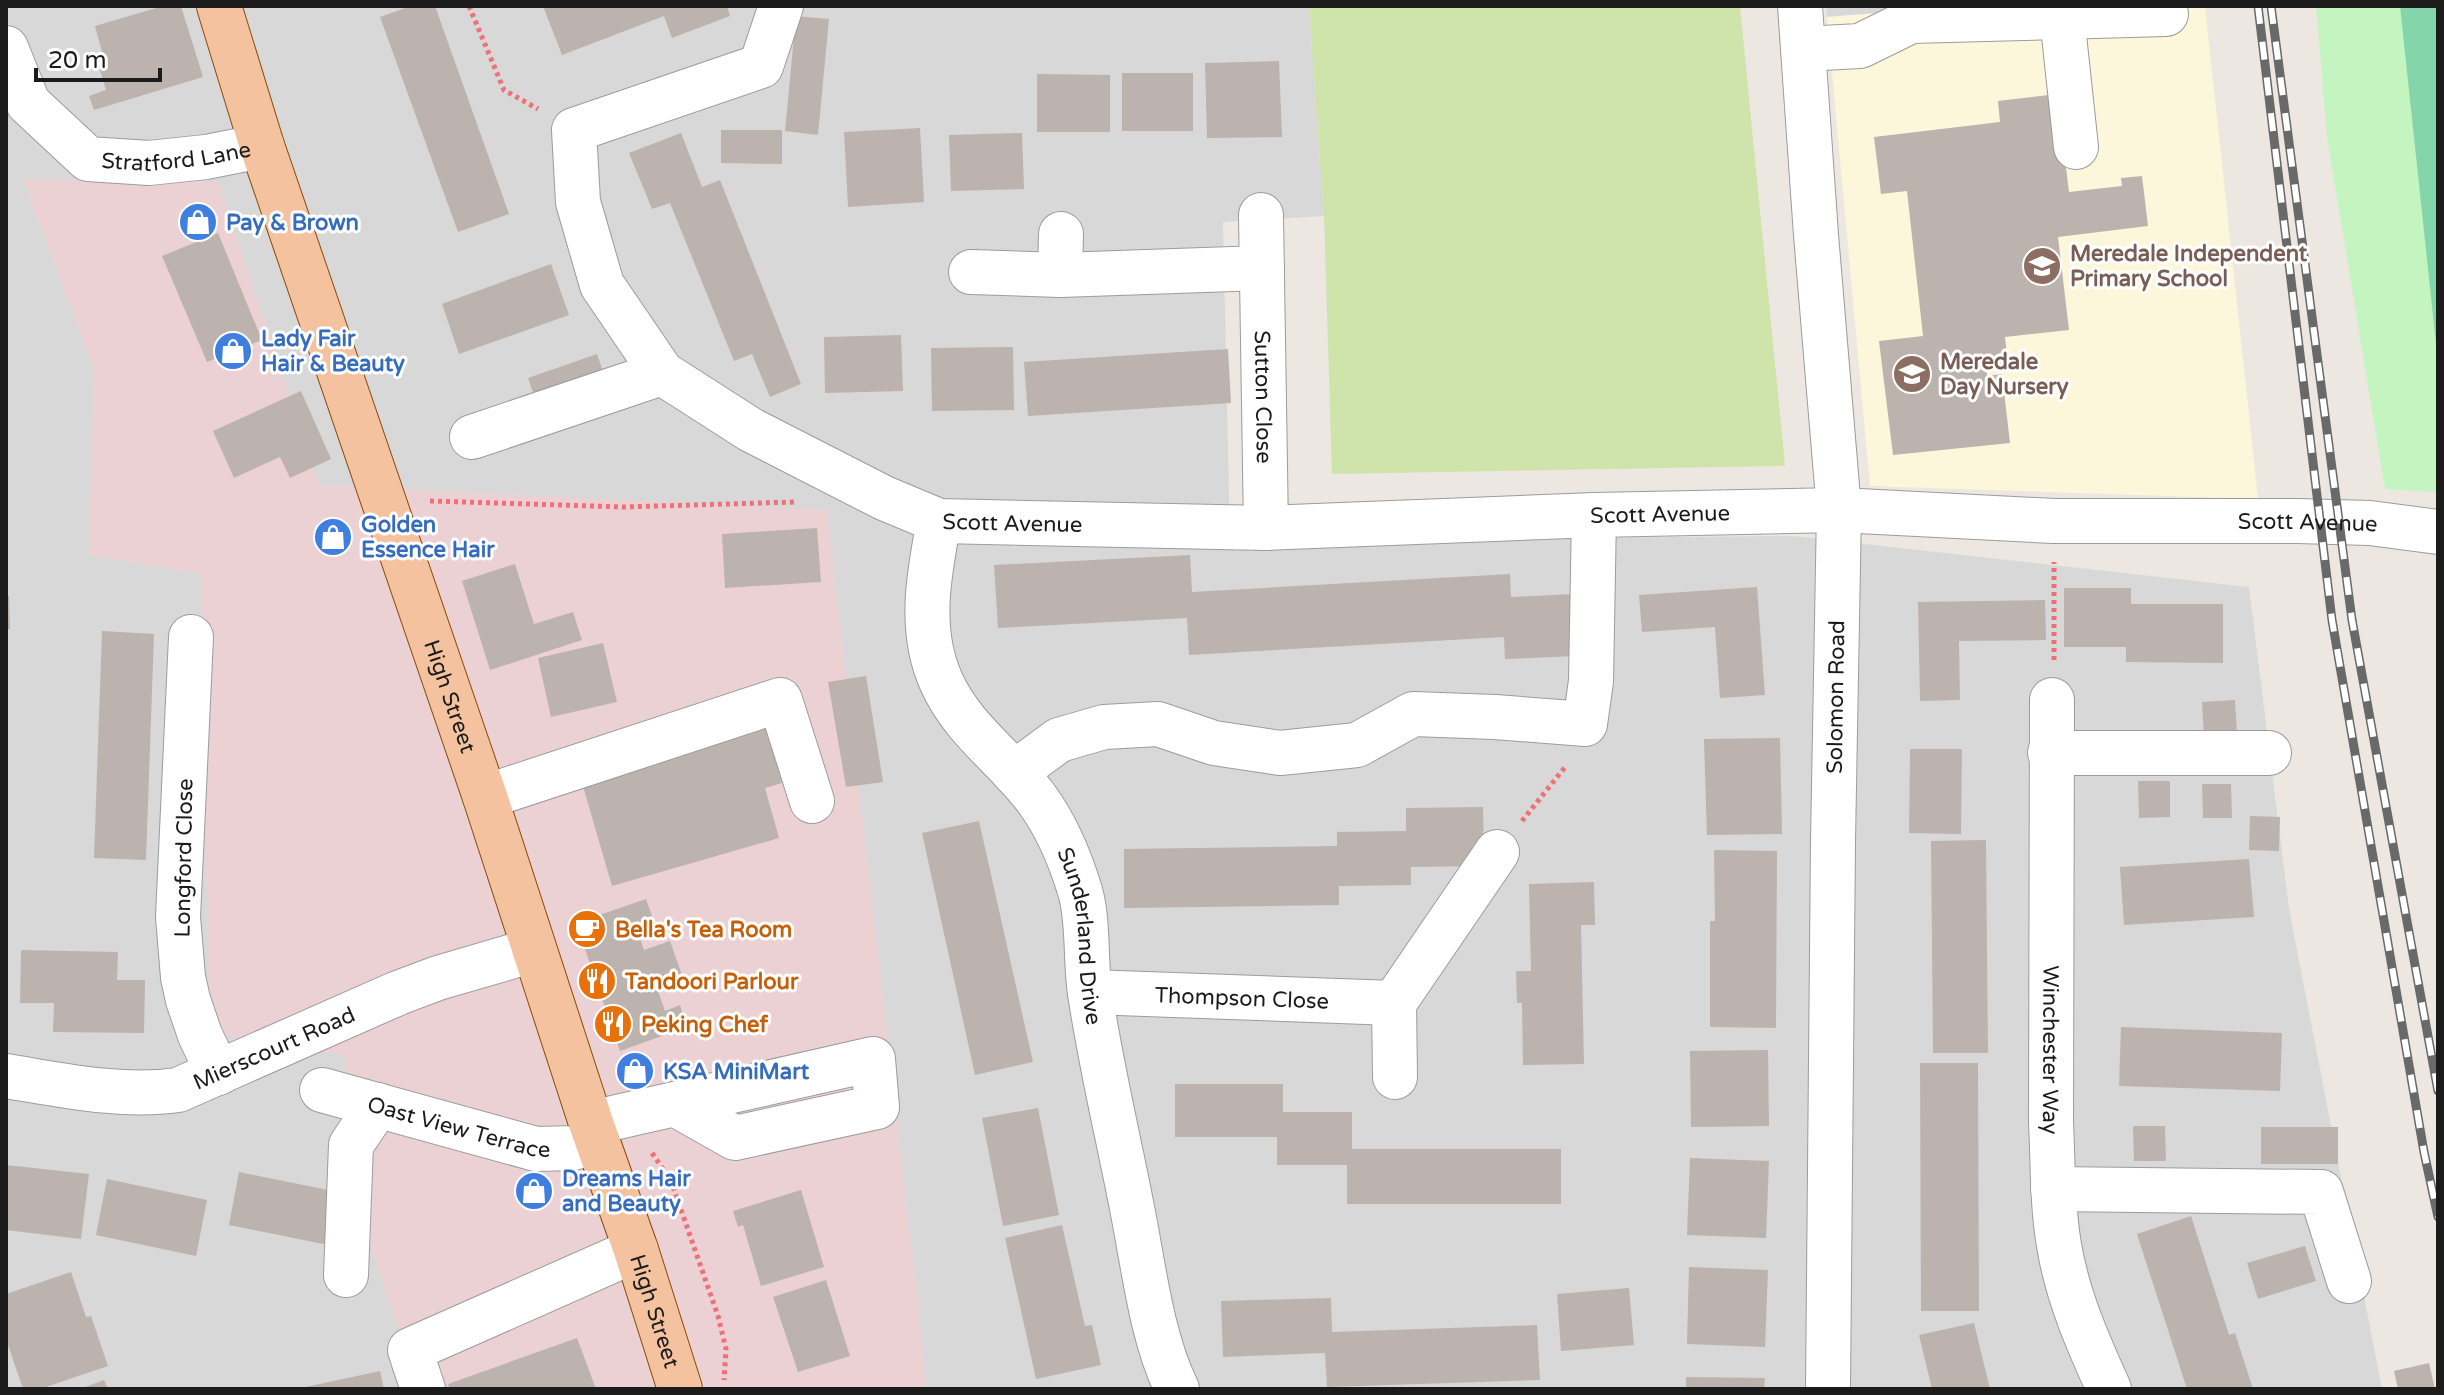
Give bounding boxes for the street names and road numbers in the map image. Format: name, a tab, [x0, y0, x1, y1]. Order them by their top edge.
street label: Stratford Lane	[101, 136, 253, 177]
street label: Sutton Close	[1249, 330, 1277, 464]
street label: Scott Avenue	[1590, 500, 1730, 529]
street label: Scott Avenue	[942, 509, 1083, 538]
street label: Scott Avenue	[2238, 509, 2379, 538]
street label: Solomon Road	[1822, 620, 1850, 774]
street label: High Street	[418, 637, 481, 756]
street label: Longford Close	[170, 778, 198, 938]
street label: Sunderland Drive	[1052, 844, 1107, 1027]
street label: Winchester Way	[2037, 965, 2064, 1135]
street label: Thompson Close	[1154, 982, 1330, 1015]
street label: Mierscourt Road	[189, 1002, 359, 1096]
street label: Oast View Terrace	[364, 1091, 551, 1163]
street label: High Street	[624, 1251, 684, 1371]

